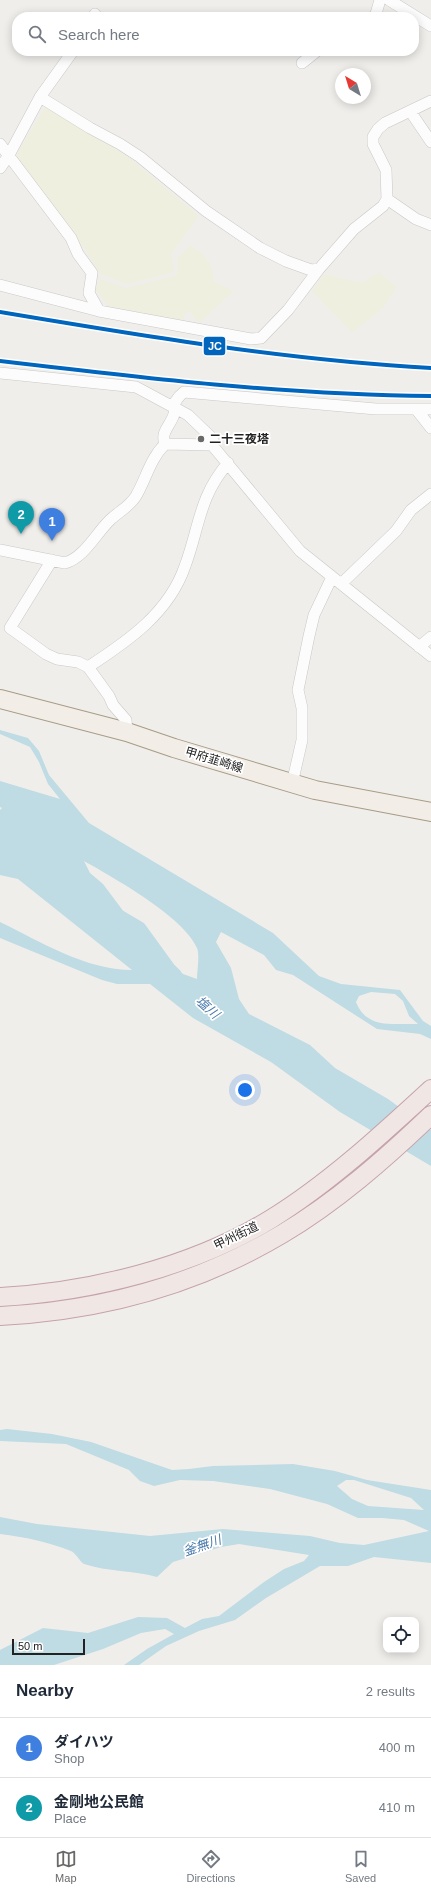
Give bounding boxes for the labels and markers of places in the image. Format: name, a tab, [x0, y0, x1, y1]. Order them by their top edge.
place label: 二十三夜塔	[209, 432, 269, 446]
marker: 二十三夜塔	[196, 434, 206, 444]
pin: 2	[8, 501, 34, 534]
pin: 1	[39, 508, 65, 541]

